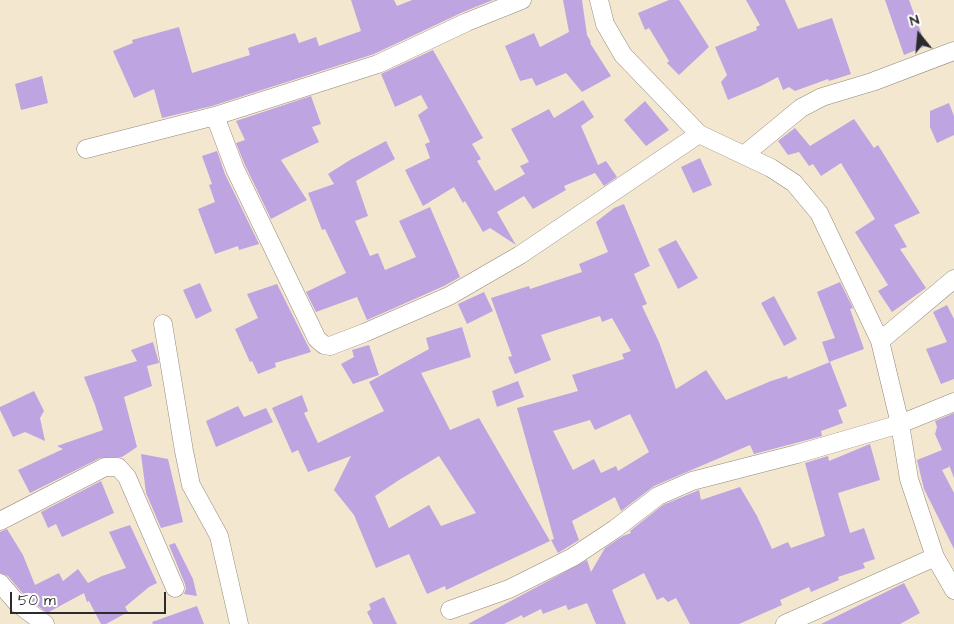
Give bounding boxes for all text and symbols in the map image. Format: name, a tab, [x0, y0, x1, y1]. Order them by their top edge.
north arrow	[894, 10, 944, 60]
text: N	[907, 10, 922, 32]
scale bar	[12, 582, 169, 614]
text: 50 m	[18, 590, 56, 611]

